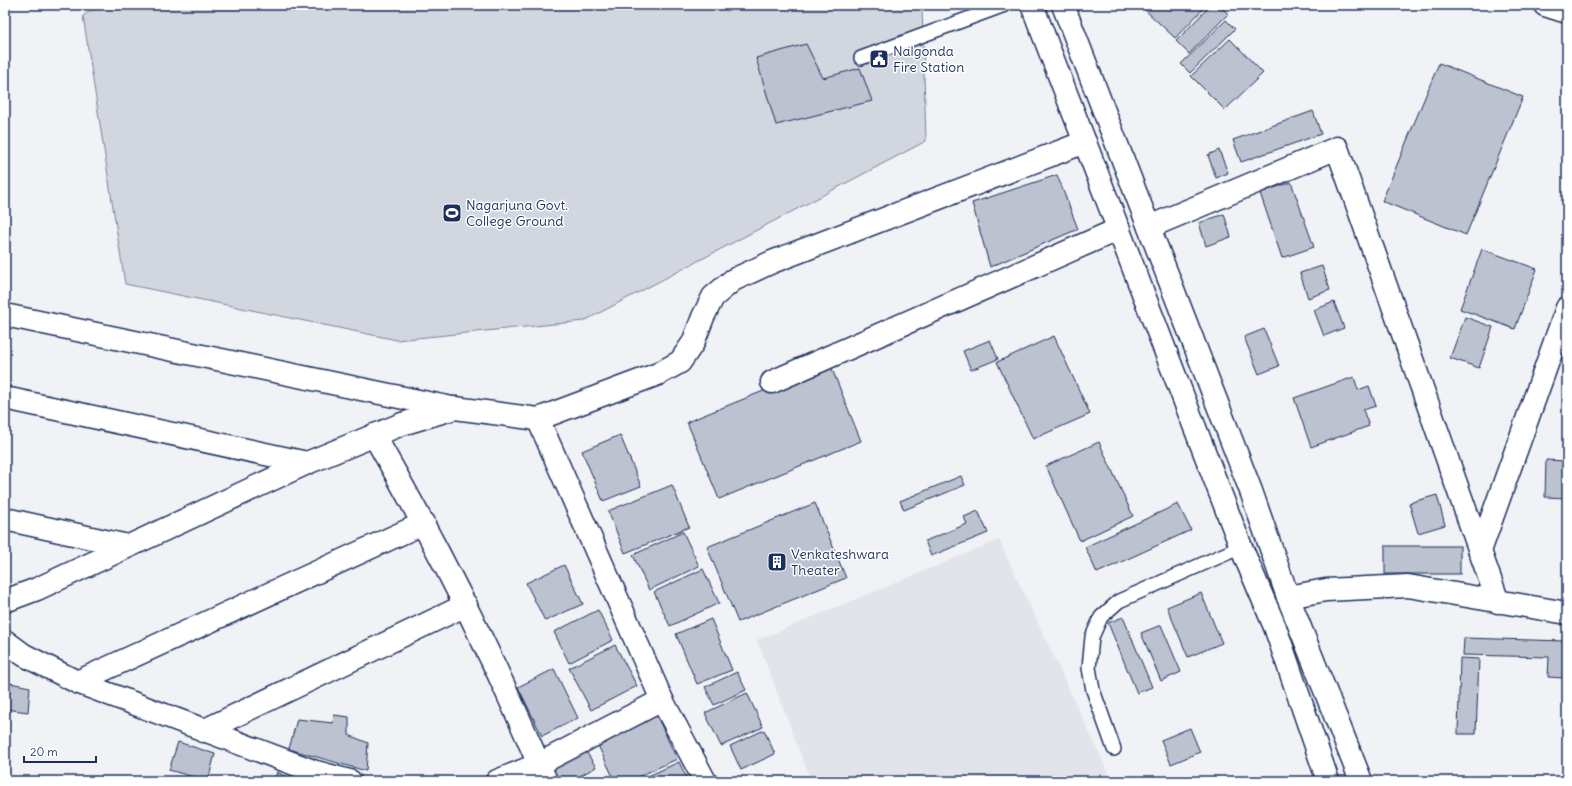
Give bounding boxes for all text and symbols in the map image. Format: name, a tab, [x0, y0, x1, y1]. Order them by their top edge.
place label: Nalgonda Fire Station	[893, 42, 964, 76]
public building icon: Nalgonda Fire Station	[868, 48, 890, 70]
place label: Nagarjuna Govt. College Ground	[466, 196, 568, 230]
sports icon: Nagarjuna Govt. College Ground	[441, 202, 463, 224]
place label: Venkateshwara Theater	[791, 545, 889, 579]
building icon: Venkateshwara Theater	[766, 551, 788, 573]
scale bar	[24, 738, 96, 764]
text: 20 m	[30, 744, 58, 759]

